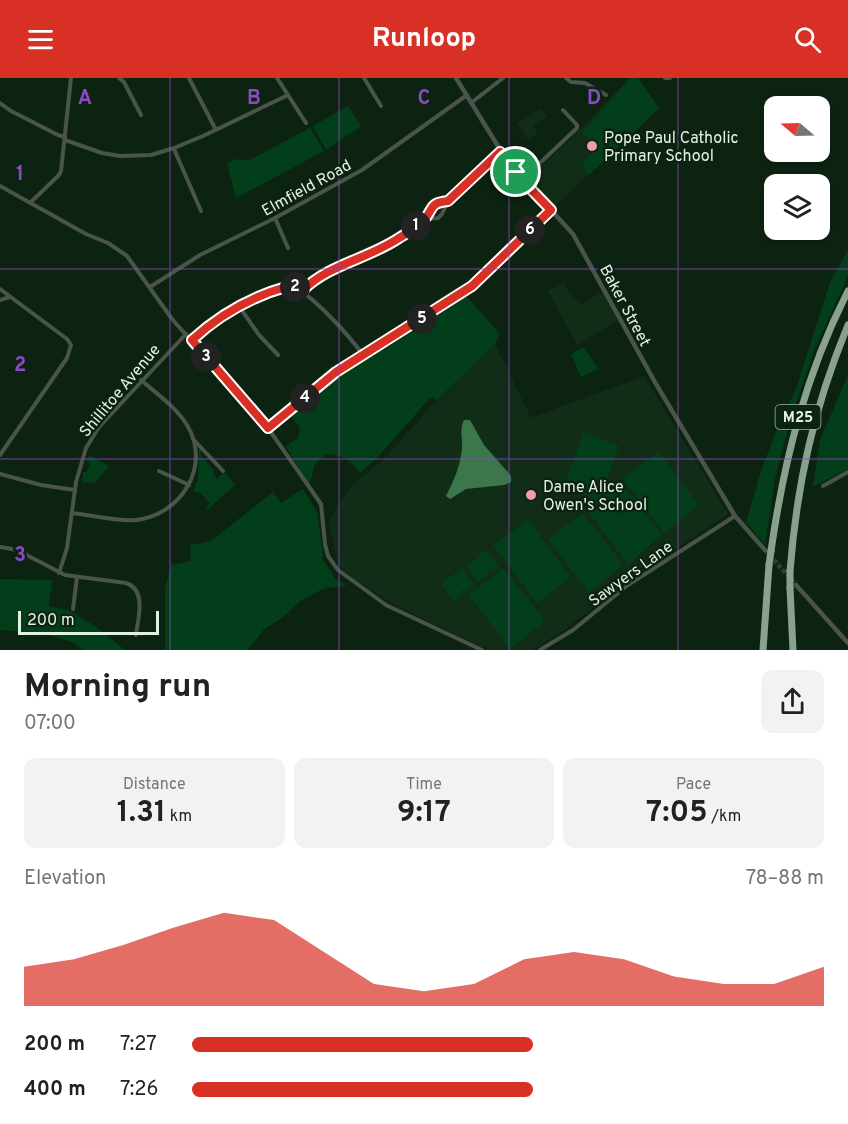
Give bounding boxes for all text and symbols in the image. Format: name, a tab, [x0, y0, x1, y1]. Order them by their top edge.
text: Runloop	[372, 22, 476, 56]
icon: menu	[24, 23, 57, 56]
icon: search	[791, 23, 824, 56]
text: A	[78, 86, 92, 112]
text: B	[247, 86, 261, 112]
text: C	[418, 86, 430, 112]
text: D	[587, 86, 601, 112]
north arrow	[764, 96, 830, 162]
map controls	[764, 96, 830, 240]
place label: Pope Paul Catholic Primary School	[604, 129, 738, 167]
marker: Pope Paul Catholic Primary School	[585, 139, 599, 153]
pin	[490, 146, 541, 197]
icon: arrive	[499, 155, 532, 188]
street label: Elmfield Road	[259, 156, 355, 222]
text: 1	[16, 162, 24, 188]
button: layers	[764, 174, 830, 240]
pin: 1	[401, 211, 431, 241]
pin: 6	[515, 215, 545, 245]
text: 1	[413, 216, 419, 236]
text: 6	[525, 220, 535, 240]
street label: Baker Street	[594, 262, 654, 350]
pin: 2	[280, 272, 310, 302]
text: 2	[290, 277, 300, 297]
pin: 5	[407, 304, 437, 334]
text: 5	[417, 309, 427, 329]
street label: Shillitoe Avenue	[76, 341, 165, 442]
pin: 3	[191, 342, 221, 372]
text: 3	[201, 347, 211, 367]
text: 2	[14, 353, 26, 379]
pin: 4	[290, 383, 320, 413]
text: 4	[300, 388, 310, 408]
road number: M25	[776, 405, 820, 429]
place label: Dame Alice Owen's School	[543, 478, 647, 516]
marker: Dame Alice Owen's School	[524, 488, 538, 502]
street label: Sawyers Lane	[585, 537, 677, 612]
text: 3	[14, 543, 26, 569]
scale bar	[18, 608, 159, 636]
text: 200 m	[27, 611, 75, 631]
text: Morning run	[24, 667, 211, 709]
button: share	[761, 670, 824, 733]
text: 07:00	[24, 711, 76, 737]
text: Distance	[123, 775, 186, 795]
text: Time	[406, 775, 442, 795]
text: Pace	[676, 775, 711, 795]
text: 1.31	[117, 795, 166, 832]
text: 9:17	[397, 795, 451, 832]
text: 7:05	[646, 795, 708, 832]
text: km	[166, 807, 192, 827]
text: /km	[708, 807, 741, 827]
text: Elevation	[24, 866, 106, 892]
text: 78–88 m	[746, 866, 824, 892]
text: 200 m	[24, 1032, 85, 1058]
text: 7:27	[120, 1032, 157, 1058]
text: 400 m	[24, 1077, 86, 1103]
text: 7:26	[120, 1077, 158, 1103]

